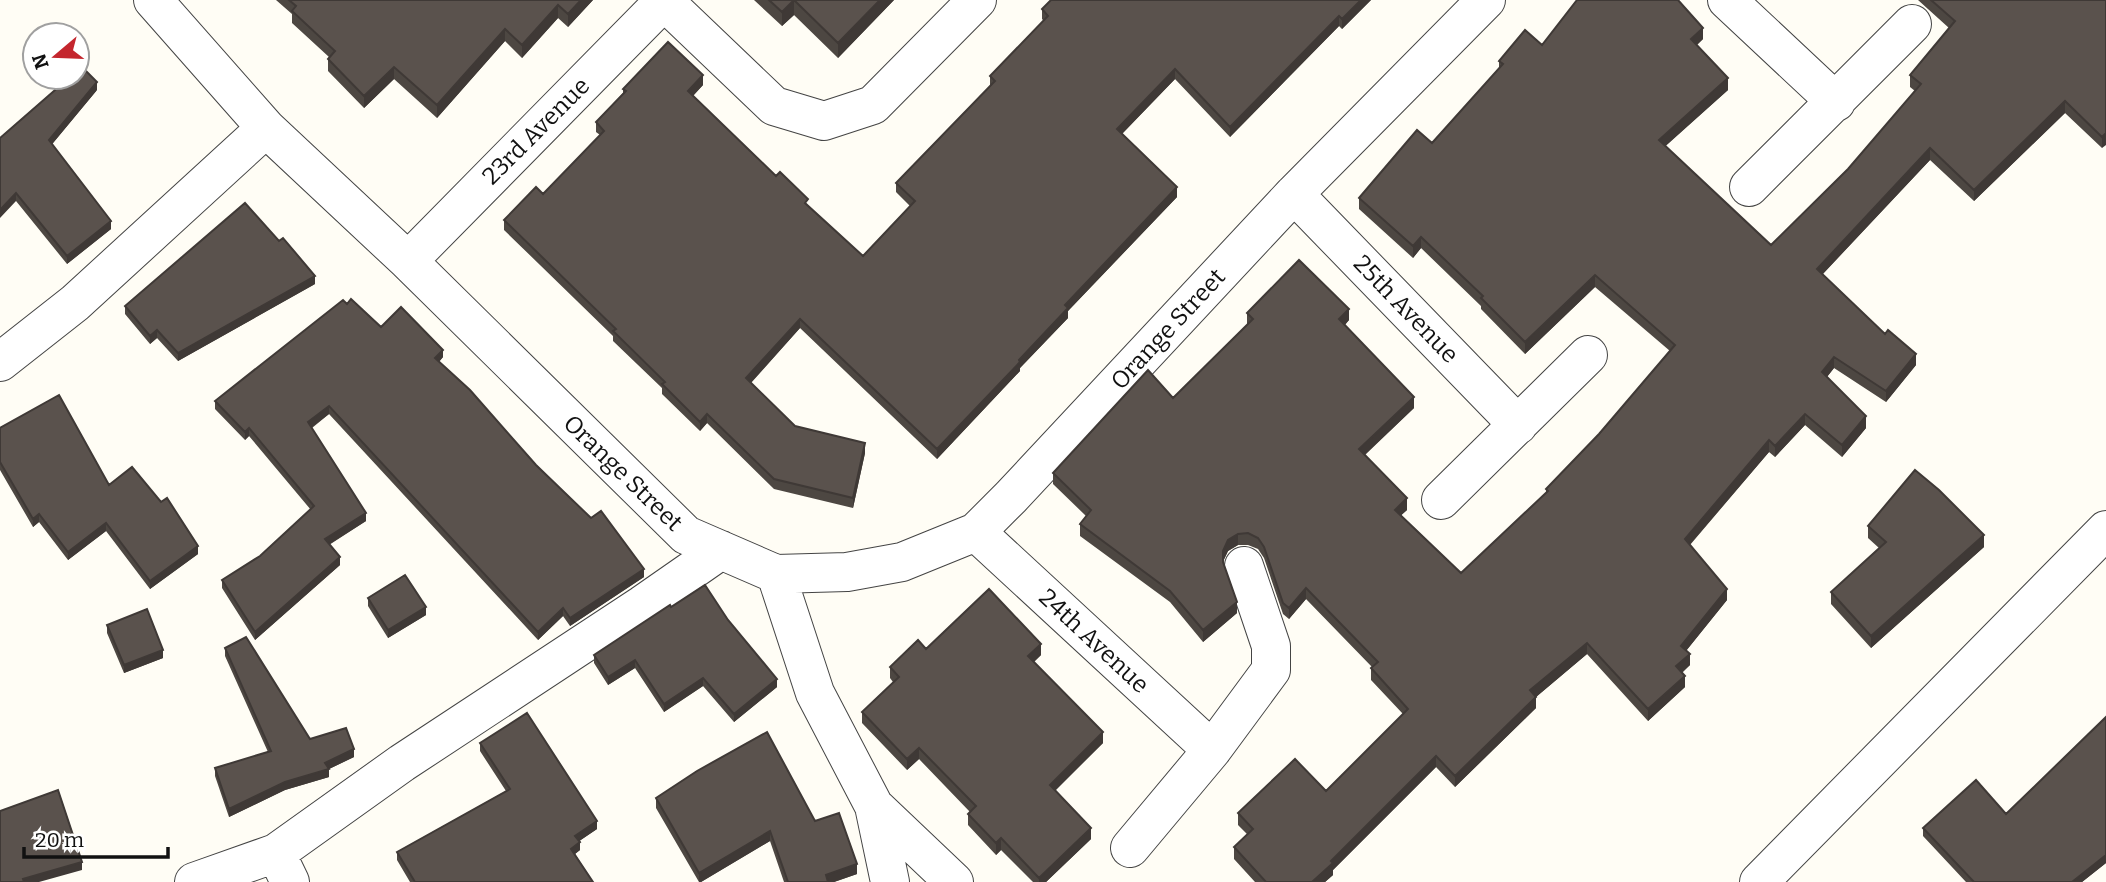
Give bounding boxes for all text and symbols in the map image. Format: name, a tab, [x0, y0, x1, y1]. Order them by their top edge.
north arrow	[21, 21, 91, 91]
text: N	[27, 50, 54, 72]
street label: 23rd Avenue	[477, 72, 595, 190]
street label: 25th Avenue	[1348, 249, 1464, 369]
street label: Orange Street	[1105, 263, 1231, 395]
street label: Orange Street	[558, 409, 688, 537]
street label: 24th Avenue	[1033, 583, 1155, 699]
scale bar	[24, 816, 168, 860]
text: 20 m	[35, 827, 84, 853]

